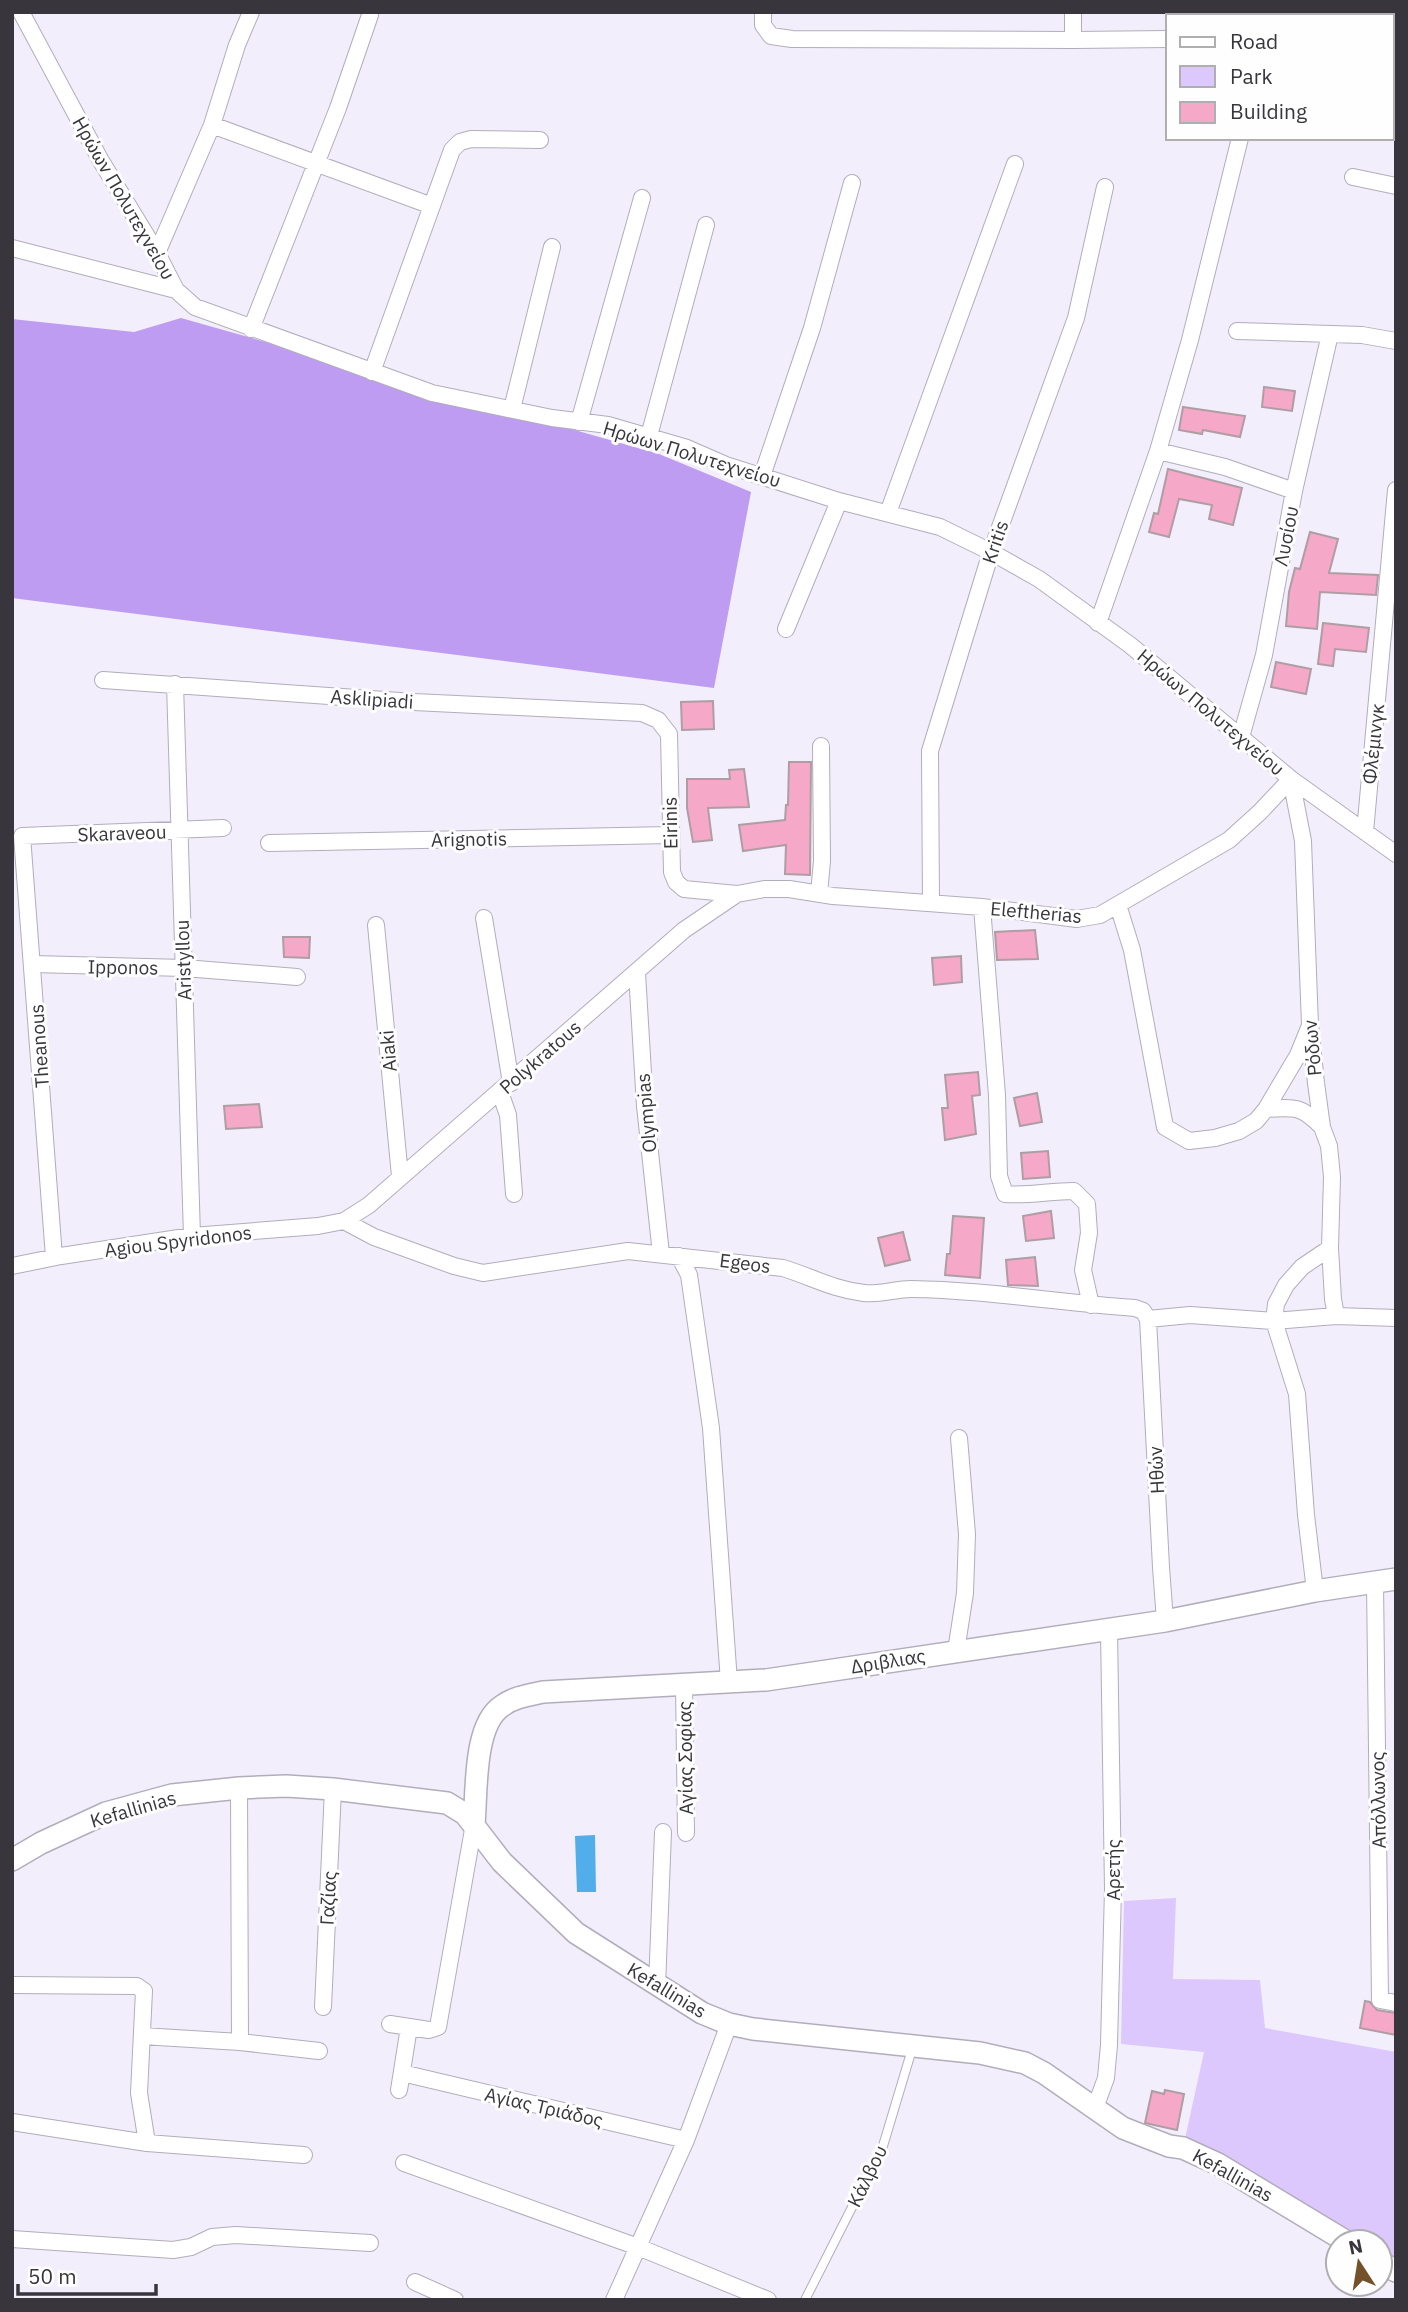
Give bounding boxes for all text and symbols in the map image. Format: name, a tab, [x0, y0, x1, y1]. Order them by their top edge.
legend	[1166, 14, 1394, 140]
text: Road	[1230, 27, 1278, 55]
text: Park	[1230, 62, 1273, 90]
text: Building	[1230, 97, 1307, 125]
street label: Ηρώων Πολυτεχνείου	[67, 112, 181, 284]
street label: Ηρώων Πολυτεχνείου	[600, 416, 784, 492]
street label: Λυσίου	[1268, 504, 1304, 568]
street label: Kritis	[976, 517, 1014, 567]
street label: Ηρώων Πολυτεχνείου	[1133, 643, 1289, 781]
street label: Asklipiadi	[330, 684, 414, 714]
street label: Φλέμινγκ	[1357, 702, 1389, 786]
street label: Eirinis	[658, 797, 682, 849]
street label: Skaraveou	[77, 819, 167, 847]
street label: Arignotis	[431, 826, 507, 852]
street label: Eleftherias	[989, 896, 1083, 928]
street label: Aristyllou	[170, 919, 196, 1001]
street label: Ipponos	[87, 954, 159, 980]
street label: Theanous	[24, 1003, 54, 1089]
street label: Polykratous	[494, 1015, 586, 1099]
street label: Ρόδων	[1298, 1019, 1326, 1077]
street label: Aiaki	[374, 1029, 402, 1073]
street label: Olympias	[631, 1072, 661, 1154]
street label: Agiou Spyridonos	[103, 1220, 253, 1262]
street label: Egeos	[718, 1248, 772, 1278]
street label: Ηθών	[1143, 1445, 1169, 1495]
street label: Δριβλιας	[849, 1643, 927, 1679]
street label: Αγίας Σοφίας	[672, 1701, 698, 1815]
street label: Απόλλωνος	[1365, 1751, 1391, 1849]
street label: Kefallinias	[87, 1785, 179, 1833]
street label: Αρετής	[1101, 1839, 1125, 1901]
street label: Γαζίας	[315, 1870, 341, 1926]
street label: Kefallinias	[623, 1957, 711, 2023]
street label: Αγίας Τριάδος	[482, 2082, 606, 2132]
street label: Κάλβου	[842, 2141, 892, 2211]
street label: Kefallinias	[1189, 2143, 1277, 2207]
north arrow	[1324, 2228, 1394, 2298]
text: N	[1346, 2233, 1365, 2260]
scale bar	[18, 2252, 156, 2296]
text: 50 m	[28, 2262, 77, 2290]

